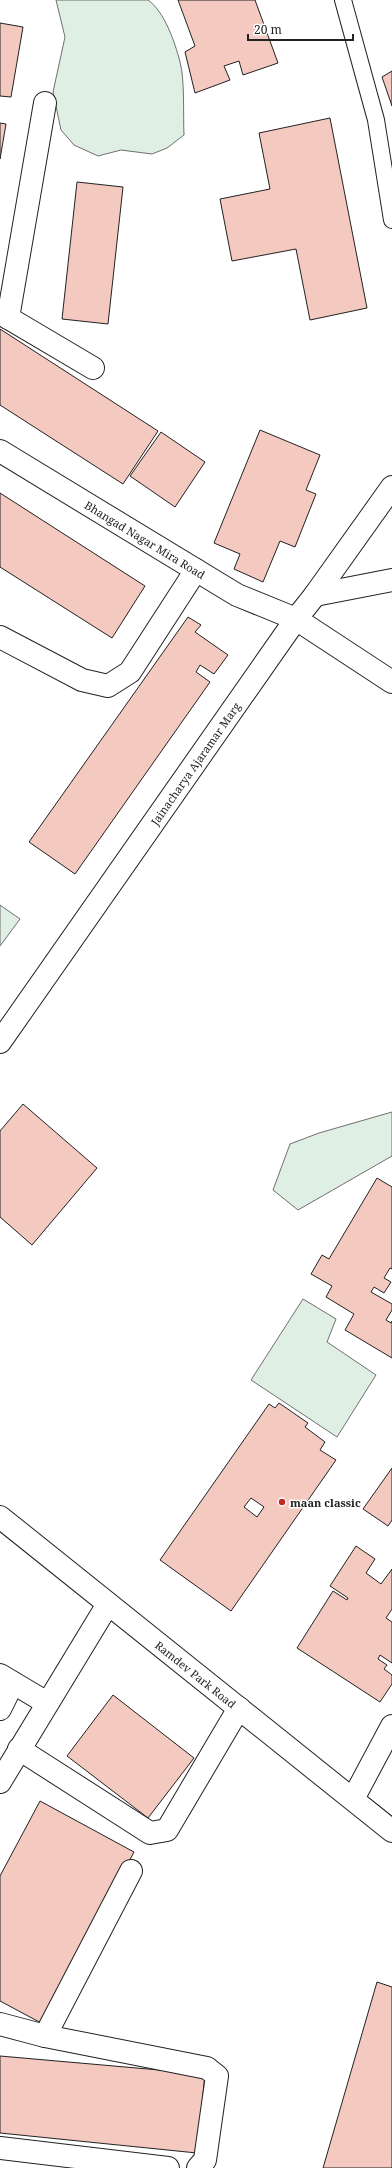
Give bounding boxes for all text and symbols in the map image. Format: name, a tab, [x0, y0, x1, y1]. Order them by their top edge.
scale bar	[248, 16, 353, 42]
text: 20 m	[254, 21, 282, 38]
street label: Bhangad Nagar Mira Road	[82, 497, 209, 582]
street label: Jainacharya Ajaramar Marg	[146, 699, 243, 829]
place label: maan classic	[290, 1495, 361, 1510]
marker: maan classic	[277, 1497, 287, 1507]
street label: Ramdev Park Road	[152, 1637, 240, 1711]

